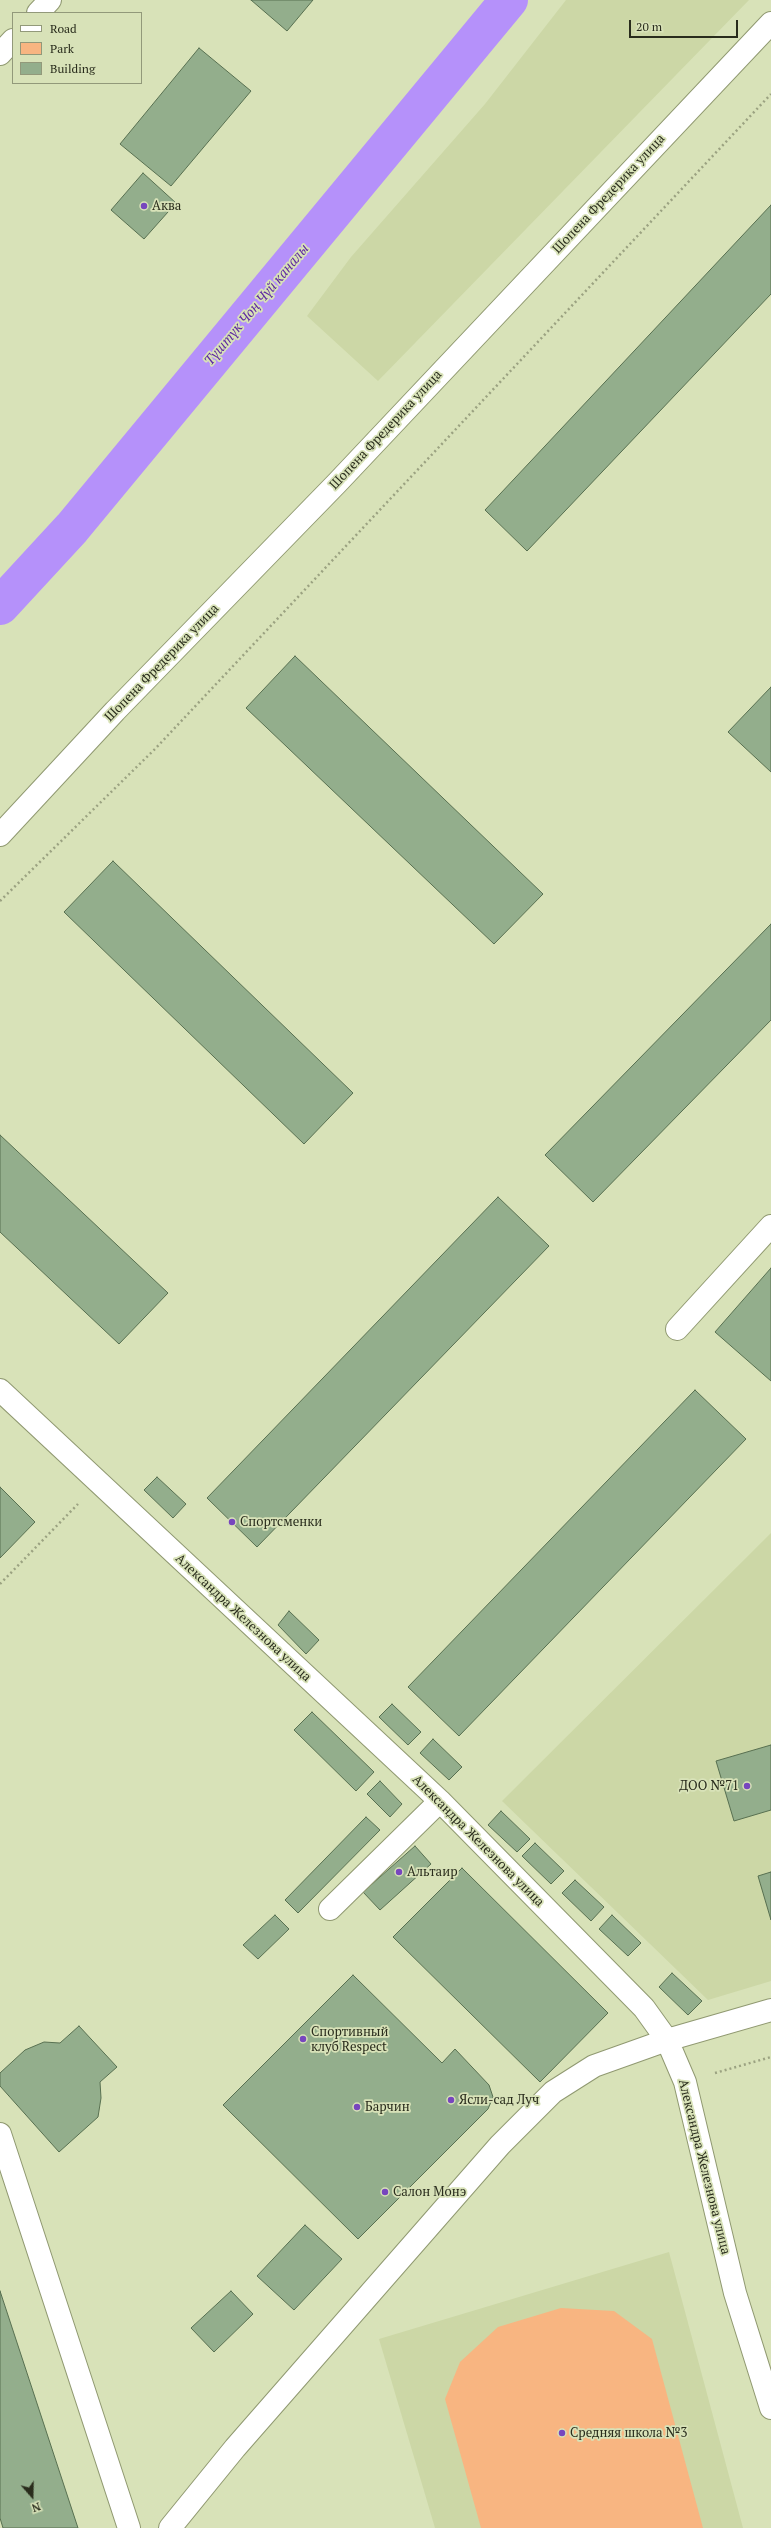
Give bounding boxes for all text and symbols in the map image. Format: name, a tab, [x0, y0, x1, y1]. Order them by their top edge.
legend	[12, 12, 142, 84]
scale bar	[631, 12, 740, 38]
text: 20 m	[636, 19, 662, 34]
text: Road	[50, 21, 77, 36]
text: Park	[50, 41, 74, 56]
text: Building	[50, 61, 95, 76]
street label: Шопена Фредерика улица	[550, 131, 668, 257]
place label: Аква	[152, 198, 181, 214]
marker: Аква	[139, 201, 149, 211]
water label: Түштүк Чоң Чүй каналы	[201, 241, 313, 369]
street label: Шопена Фредерика улица	[327, 367, 445, 493]
street label: Шопена Фредерика улица	[102, 601, 222, 725]
place label: Спортсменки	[240, 1514, 322, 1530]
marker: Спортсменки	[227, 1517, 237, 1527]
street label: Александра Железнова улица	[172, 1551, 314, 1685]
street label: Александра Железнова улица	[409, 1772, 547, 1910]
place label: ДОО №71	[679, 1778, 739, 1794]
marker: ДОО №71	[742, 1781, 752, 1791]
place label: Альтаир	[407, 1864, 457, 1880]
marker: Альтаир	[394, 1867, 404, 1877]
place label: Спортивный клуб Respect	[311, 2024, 389, 2055]
marker: Спортивный клуб Respect	[298, 2034, 308, 2044]
street label: Александра Железнова улица	[675, 2078, 733, 2256]
place label: Ясли-сад Луч	[459, 2092, 539, 2108]
marker: Ясли-сад Луч	[446, 2095, 456, 2105]
place label: Барчин	[365, 2099, 410, 2115]
marker: Барчин	[352, 2102, 362, 2112]
place label: Салон Монэ	[393, 2184, 466, 2200]
marker: Салон Монэ	[380, 2187, 390, 2197]
place label: Средняя школа №3	[570, 2425, 687, 2441]
marker: Средняя школа №3	[557, 2428, 567, 2438]
north arrow	[12, 2476, 52, 2516]
text: N	[30, 2499, 42, 2515]

